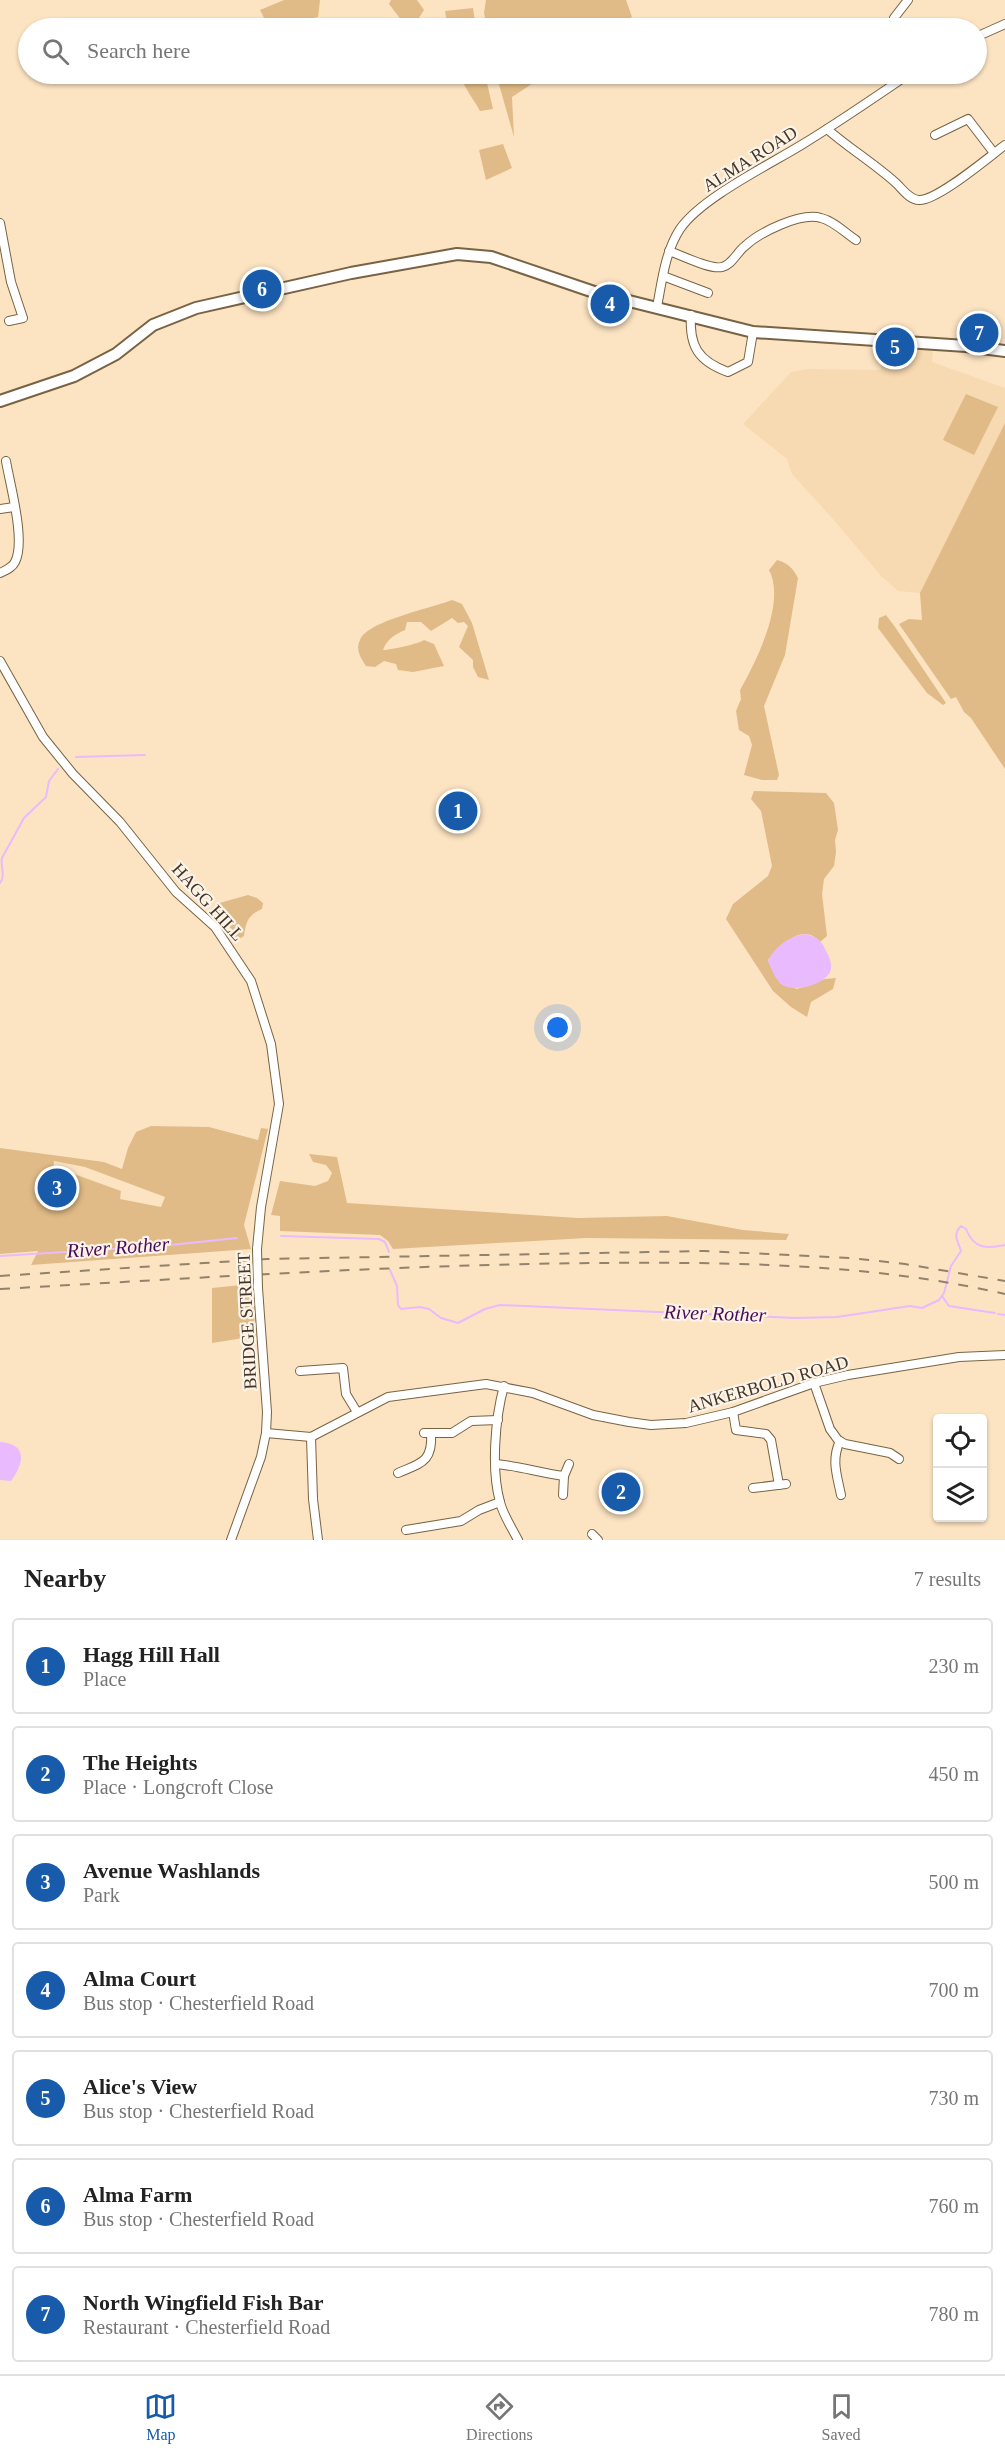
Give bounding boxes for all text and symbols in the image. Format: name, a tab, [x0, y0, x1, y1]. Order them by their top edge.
search box	[18, 18, 987, 84]
icon: search	[39, 35, 72, 68]
text: Search here	[87, 38, 190, 63]
street label: ALMA ROAD	[699, 122, 801, 196]
pin: 6	[242, 266, 282, 312]
pin: 4	[590, 282, 630, 326]
pin: 7	[960, 310, 998, 356]
pin: 5	[876, 324, 914, 370]
pin: 1	[438, 788, 478, 834]
street label: HAGG HILL	[168, 859, 248, 945]
your location	[543, 1013, 572, 1042]
pin: 3	[38, 1166, 76, 1210]
water label: River Rother	[65, 1232, 170, 1262]
street label: BRIDGE STREET	[233, 1252, 261, 1390]
water label: River Rother	[662, 1300, 767, 1326]
street label: ANKERBOLD ROAD	[685, 1351, 851, 1417]
map controls	[933, 1414, 987, 1522]
button: locate	[933, 1414, 987, 1468]
button: layers	[933, 1468, 987, 1522]
pin: 2	[602, 1470, 640, 1514]
text: Nearby	[24, 1564, 106, 1593]
text: 7 results	[914, 1568, 981, 1590]
text: Hagg Hill Hall	[83, 1642, 220, 1667]
text: 1	[41, 1655, 51, 1677]
text: 230 m	[928, 1655, 979, 1677]
text: Place	[83, 1668, 126, 1690]
text: The Heights	[83, 1750, 197, 1775]
text: 2	[41, 1763, 51, 1785]
text: 450 m	[928, 1763, 979, 1785]
text: Place · Longcroft Close	[83, 1776, 274, 1798]
text: Avenue Washlands	[83, 1858, 260, 1883]
text: 3	[41, 1871, 51, 1893]
text: 500 m	[928, 1871, 979, 1893]
text: Park	[83, 1884, 120, 1906]
text: Alma Court	[83, 1966, 196, 1991]
text: 4	[41, 1979, 51, 2001]
text: 700 m	[928, 1979, 979, 2001]
text: Bus stop · Chesterfield Road	[83, 1992, 314, 2014]
text: Alice's View	[83, 2074, 197, 2099]
text: 5	[41, 2087, 51, 2109]
text: 730 m	[928, 2087, 979, 2109]
text: Bus stop · Chesterfield Road	[83, 2100, 314, 2122]
text: Alma Farm	[83, 2182, 192, 2207]
text: 6	[41, 2195, 51, 2217]
text: 760 m	[928, 2195, 979, 2217]
text: Bus stop · Chesterfield Road	[83, 2208, 314, 2230]
text: North Wingfield Fish Bar	[83, 2290, 324, 2315]
text: 7	[41, 2303, 51, 2325]
text: 780 m	[928, 2303, 979, 2325]
text: Restaurant · Chesterfield Road	[83, 2316, 330, 2338]
tab: Map	[144, 2390, 177, 2444]
tab: Directions	[466, 2390, 533, 2444]
tab: Saved	[821, 2390, 861, 2444]

